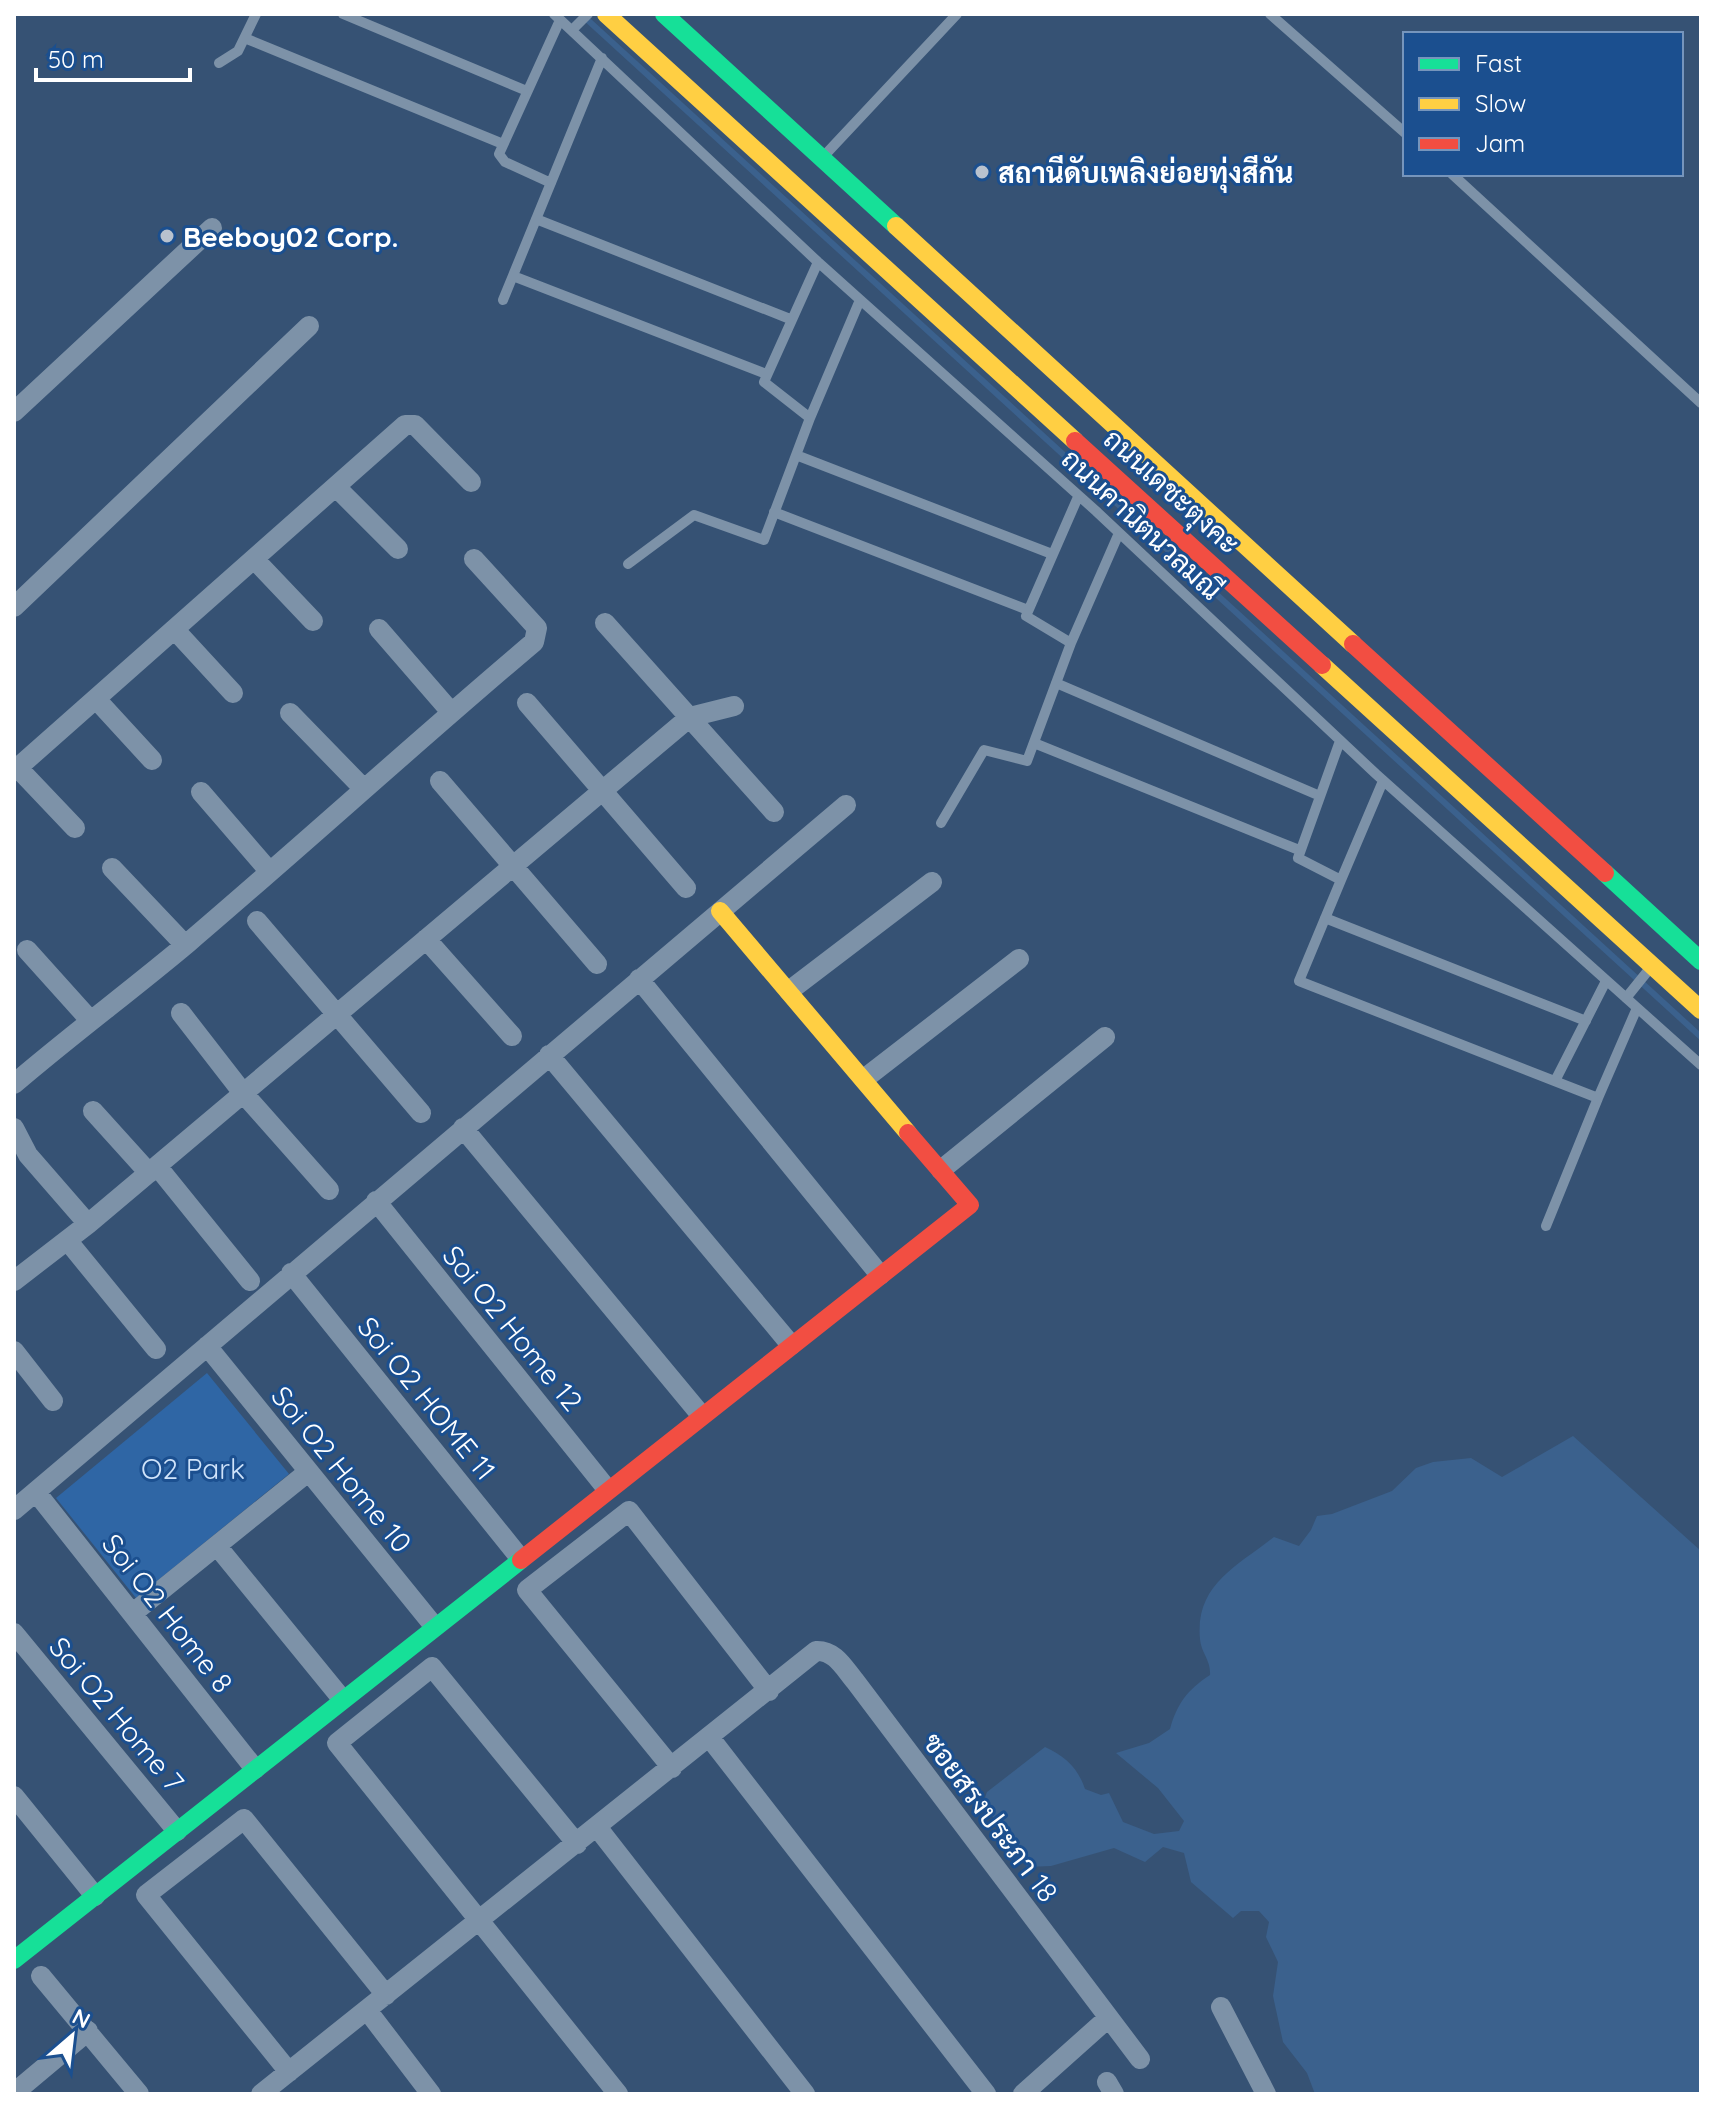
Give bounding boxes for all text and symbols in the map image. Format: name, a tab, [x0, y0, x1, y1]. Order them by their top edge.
scale bar	[36, 32, 190, 82]
legend	[1403, 32, 1683, 176]
text: 50 m	[48, 44, 104, 74]
text: Fast	[1475, 48, 1522, 78]
text: Slow	[1475, 88, 1526, 118]
text: Jam	[1475, 128, 1525, 158]
place label: สถานีดับเพลิงย่อยทุ่งสีกัน	[998, 155, 1293, 193]
marker: สถานีดับเพลิงย่อยทุ่งสีกัน	[973, 163, 991, 181]
place label: Beeboy02 Corp.	[183, 219, 399, 254]
marker: Beeboy02 Corp.	[158, 227, 176, 245]
street label: ถนนเดชะตุงคะ	[1095, 421, 1247, 563]
street label: ถนนคานิตนวลมณี	[1055, 441, 1229, 607]
street label: Soi O2 Home 12	[436, 1238, 590, 1418]
street label: Soi O2 HOME 11	[350, 1309, 504, 1487]
street label: Soi O2 Home 10	[264, 1379, 420, 1559]
park label: O2 Park	[141, 1451, 245, 1486]
street label: Soi O2 Home 8	[95, 1527, 241, 1699]
street label: Soi O2 Home 7	[42, 1629, 192, 1799]
street label: ซอยสรงประภา 18	[916, 1725, 1066, 1909]
north arrow	[32, 1996, 112, 2076]
text: N	[68, 2002, 95, 2034]

